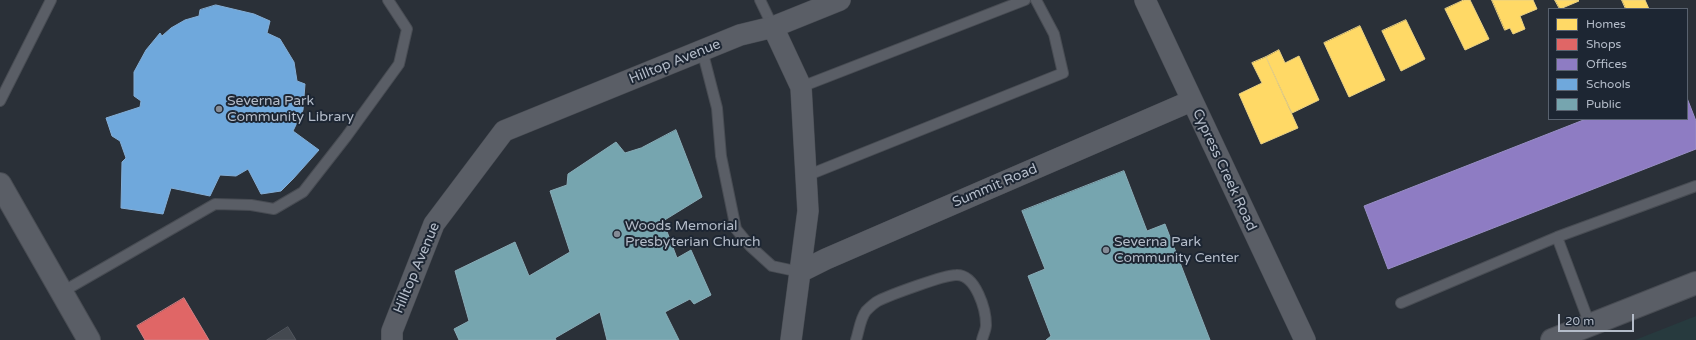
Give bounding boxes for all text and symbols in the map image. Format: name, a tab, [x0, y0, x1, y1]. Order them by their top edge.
legend	[1548, 8, 1688, 120]
text: Homes	[1586, 17, 1626, 31]
street label: Hilltop Avenue	[627, 36, 723, 88]
text: Shops	[1586, 37, 1621, 51]
text: Offices	[1586, 57, 1627, 71]
text: Schools	[1586, 77, 1630, 91]
place label: Severna Park Community Library	[227, 93, 354, 126]
text: Public	[1586, 97, 1621, 111]
marker: Severna Park Community Library	[214, 104, 224, 114]
street label: Cypress Creek Road	[1188, 106, 1260, 234]
street label: Summit Road	[950, 161, 1040, 211]
place label: Woods Memorial Presbyterian Church	[625, 218, 761, 250]
street label: Hilltop Avenue	[390, 220, 444, 316]
marker: Woods Memorial Presbyterian Church	[612, 229, 622, 239]
place label: Severna Park Community Center	[1114, 234, 1239, 266]
marker: Severna Park Community Center	[1101, 245, 1111, 255]
scale bar	[1560, 306, 1636, 332]
text: 20 m	[1565, 314, 1594, 328]

